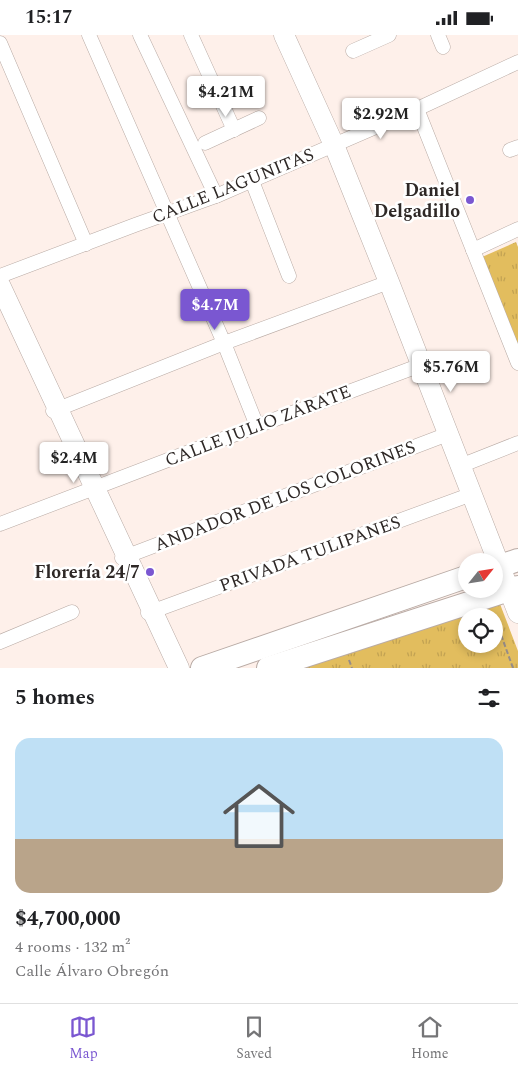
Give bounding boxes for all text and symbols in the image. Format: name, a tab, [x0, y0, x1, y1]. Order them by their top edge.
text: 15:17	[25, 3, 73, 32]
pin: $4.21M	[185, 76, 267, 118]
text: $4.21M	[198, 80, 254, 104]
pin: $2.92M	[340, 97, 422, 140]
text: $2.92M	[353, 102, 409, 126]
street label: CALLE LAGUNITAS	[148, 141, 318, 231]
place label: Daniel Delgadillo	[374, 177, 460, 225]
marker: Daniel Delgadillo	[464, 194, 476, 206]
pin: $4.7M	[180, 289, 250, 331]
text: $4.7M	[191, 293, 239, 317]
pin: $5.76M	[410, 351, 492, 393]
text: $5.76M	[423, 355, 479, 379]
street label: CALLE JULIO ZÁRATE	[161, 378, 355, 474]
street label: ANDADOR DE LOS COLORINES	[151, 434, 419, 558]
pin: $2.4M	[39, 441, 109, 484]
text: $2.4M	[50, 446, 98, 470]
street label: PRIVADA TULIPANES	[216, 509, 404, 599]
north arrow	[458, 553, 502, 597]
map controls	[458, 553, 503, 653]
place label: Florería 24/7	[34, 559, 140, 586]
marker: Florería 24/7	[144, 566, 156, 578]
button: locate	[458, 608, 503, 653]
text: 5 homes	[15, 682, 95, 714]
icon: filters	[475, 684, 503, 712]
icon: home	[214, 771, 304, 861]
text: $4,700,000	[15, 903, 121, 935]
text: 4 rooms · 132 m²	[15, 935, 130, 959]
text: Calle Álvaro Obregón	[15, 959, 169, 983]
tab: Map	[69, 1013, 98, 1064]
tab: Saved	[236, 1013, 272, 1064]
tab: Home	[411, 1013, 449, 1064]

